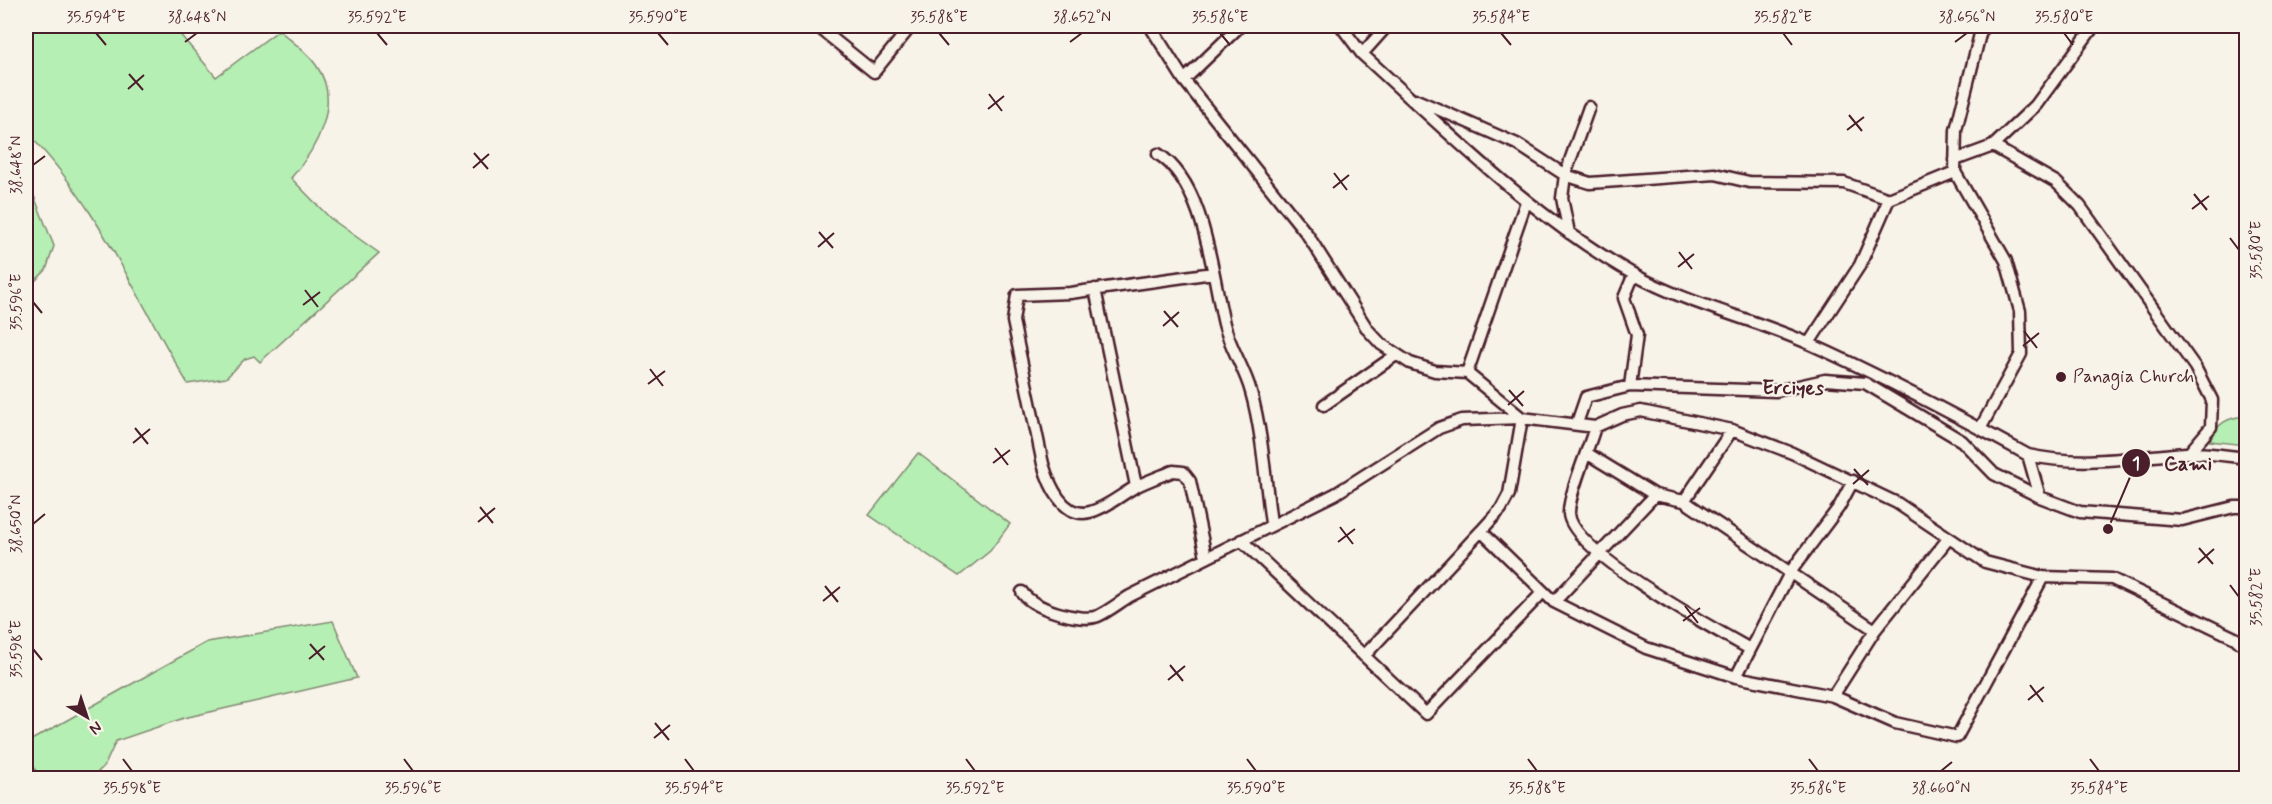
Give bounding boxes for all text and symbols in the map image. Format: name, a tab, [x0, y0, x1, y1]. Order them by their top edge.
text: 35.594°E	[67, 8, 126, 28]
text: 38.648°N	[168, 8, 226, 28]
text: 35.592°E	[347, 8, 407, 28]
text: 35.590°E	[628, 8, 688, 28]
text: 35.588°E	[910, 8, 968, 28]
text: 38.652°N	[1053, 8, 1111, 28]
text: 35.586°E	[1192, 8, 1248, 28]
text: 35.584°E	[1472, 8, 1530, 28]
text: 35.582°E	[1754, 8, 1812, 28]
text: 38.656°N	[1939, 8, 1995, 28]
text: 35.580°E	[2035, 8, 2093, 28]
text: 38.648°N	[7, 136, 27, 194]
text: 35.580°E	[2247, 221, 2267, 279]
text: 35.596°E	[7, 273, 27, 331]
place label: Panagia Church	[2073, 365, 2194, 390]
marker: Panagia Church	[2054, 370, 2068, 384]
district label: Erciyes	[1762, 375, 1824, 402]
callout: Cami	[2121, 444, 2224, 482]
text: Cami	[2164, 451, 2212, 478]
text: 1	[2132, 452, 2140, 476]
text: 38.650°N	[7, 495, 27, 553]
text: 35.582°E	[2247, 568, 2267, 626]
text: 35.598°E	[7, 620, 27, 678]
north arrow	[57, 687, 117, 747]
text: N	[85, 716, 106, 739]
text: 35.598°E	[103, 779, 161, 799]
text: 35.596°E	[384, 779, 442, 799]
text: 35.594°E	[665, 779, 724, 799]
text: 35.592°E	[945, 779, 1005, 799]
text: 35.590°E	[1226, 779, 1286, 799]
text: 35.588°E	[1508, 779, 1566, 799]
text: 35.586°E	[1790, 779, 1846, 799]
text: 38.660°N	[1912, 779, 1970, 799]
text: 35.584°E	[2070, 779, 2128, 799]

